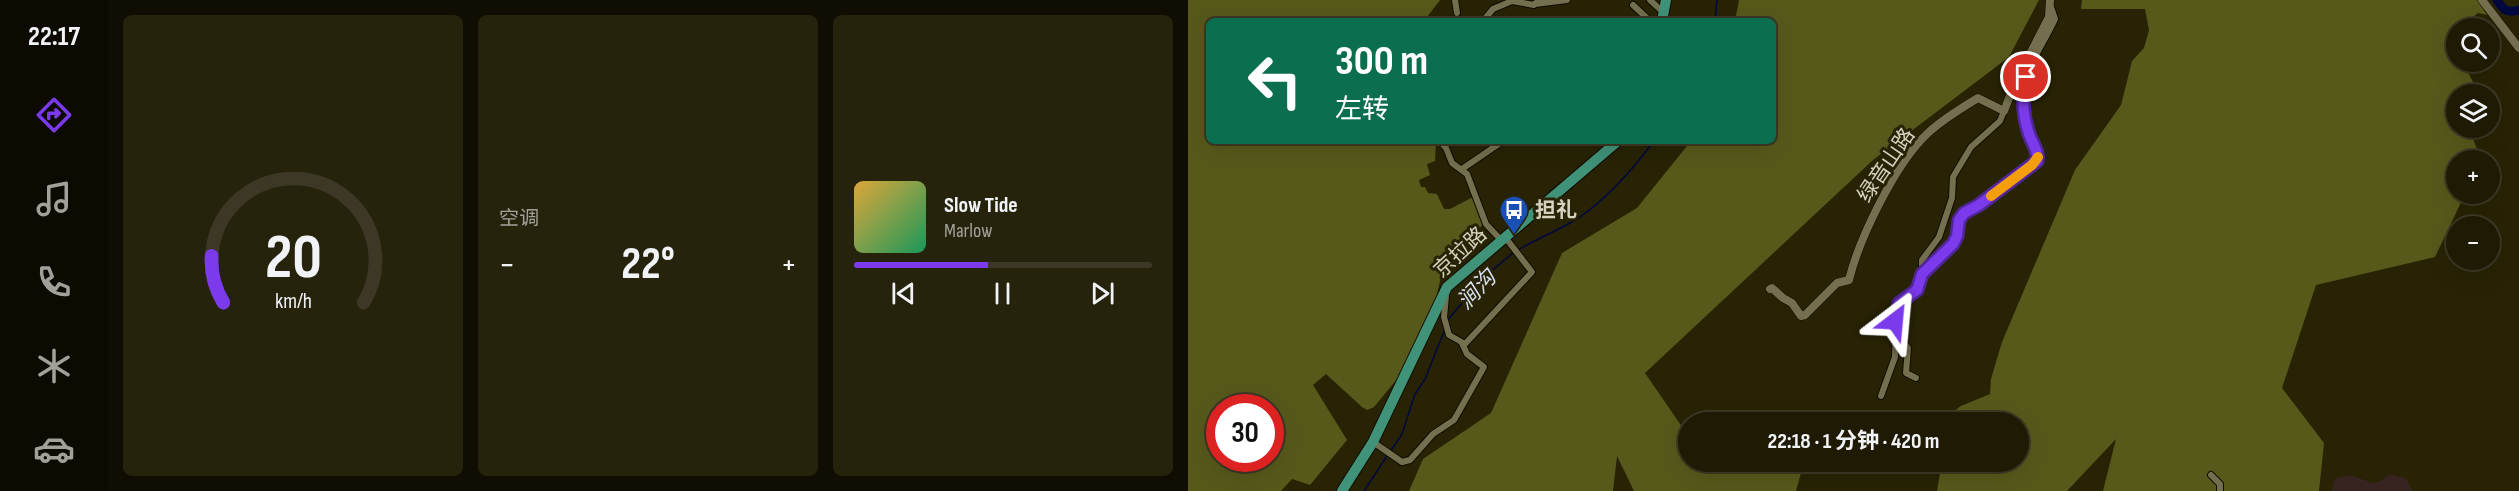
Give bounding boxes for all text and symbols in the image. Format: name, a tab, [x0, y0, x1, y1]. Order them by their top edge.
map controls	[2446, 18, 2500, 270]
button: search	[2446, 18, 2500, 72]
text: 22:17	[28, 21, 80, 53]
text: 300 m	[1335, 36, 1428, 87]
icon: left	[1236, 42, 1314, 120]
pin	[2000, 51, 2051, 102]
icon: arrive	[2009, 60, 2042, 93]
button: layers	[2446, 84, 2500, 138]
icon: directions	[33, 94, 75, 136]
text: 左转	[1335, 94, 1389, 126]
street label: 绿音山路	[1853, 123, 1920, 207]
button: +	[2446, 150, 2500, 204]
icon: music	[33, 178, 75, 220]
text: Slow Tide	[944, 192, 1018, 219]
bus stop icon: 担礼	[1498, 194, 1530, 236]
place label: 担礼	[1535, 198, 1577, 223]
text: 空调	[499, 207, 539, 231]
button: −	[2446, 216, 2500, 270]
text: Marlow	[944, 219, 992, 243]
text: 20	[264, 221, 322, 296]
street label: 京拉路	[1429, 222, 1492, 283]
text: 22°	[621, 237, 675, 292]
text: −	[499, 245, 515, 285]
text: +	[781, 245, 797, 285]
icon: phone	[33, 261, 75, 303]
water label: 涧沟	[1452, 263, 1503, 315]
icon: previous	[887, 277, 920, 310]
icon: pause	[986, 277, 1019, 310]
icon: next	[1086, 277, 1119, 310]
text: km/h	[274, 289, 312, 314]
position arrow	[1863, 289, 1927, 353]
icon: climate	[33, 345, 75, 387]
speed limit sign: 30	[1206, 394, 1284, 472]
icon: car	[33, 428, 75, 470]
text: 22:18 · 1 分钟 · 420 m	[1768, 428, 1939, 455]

